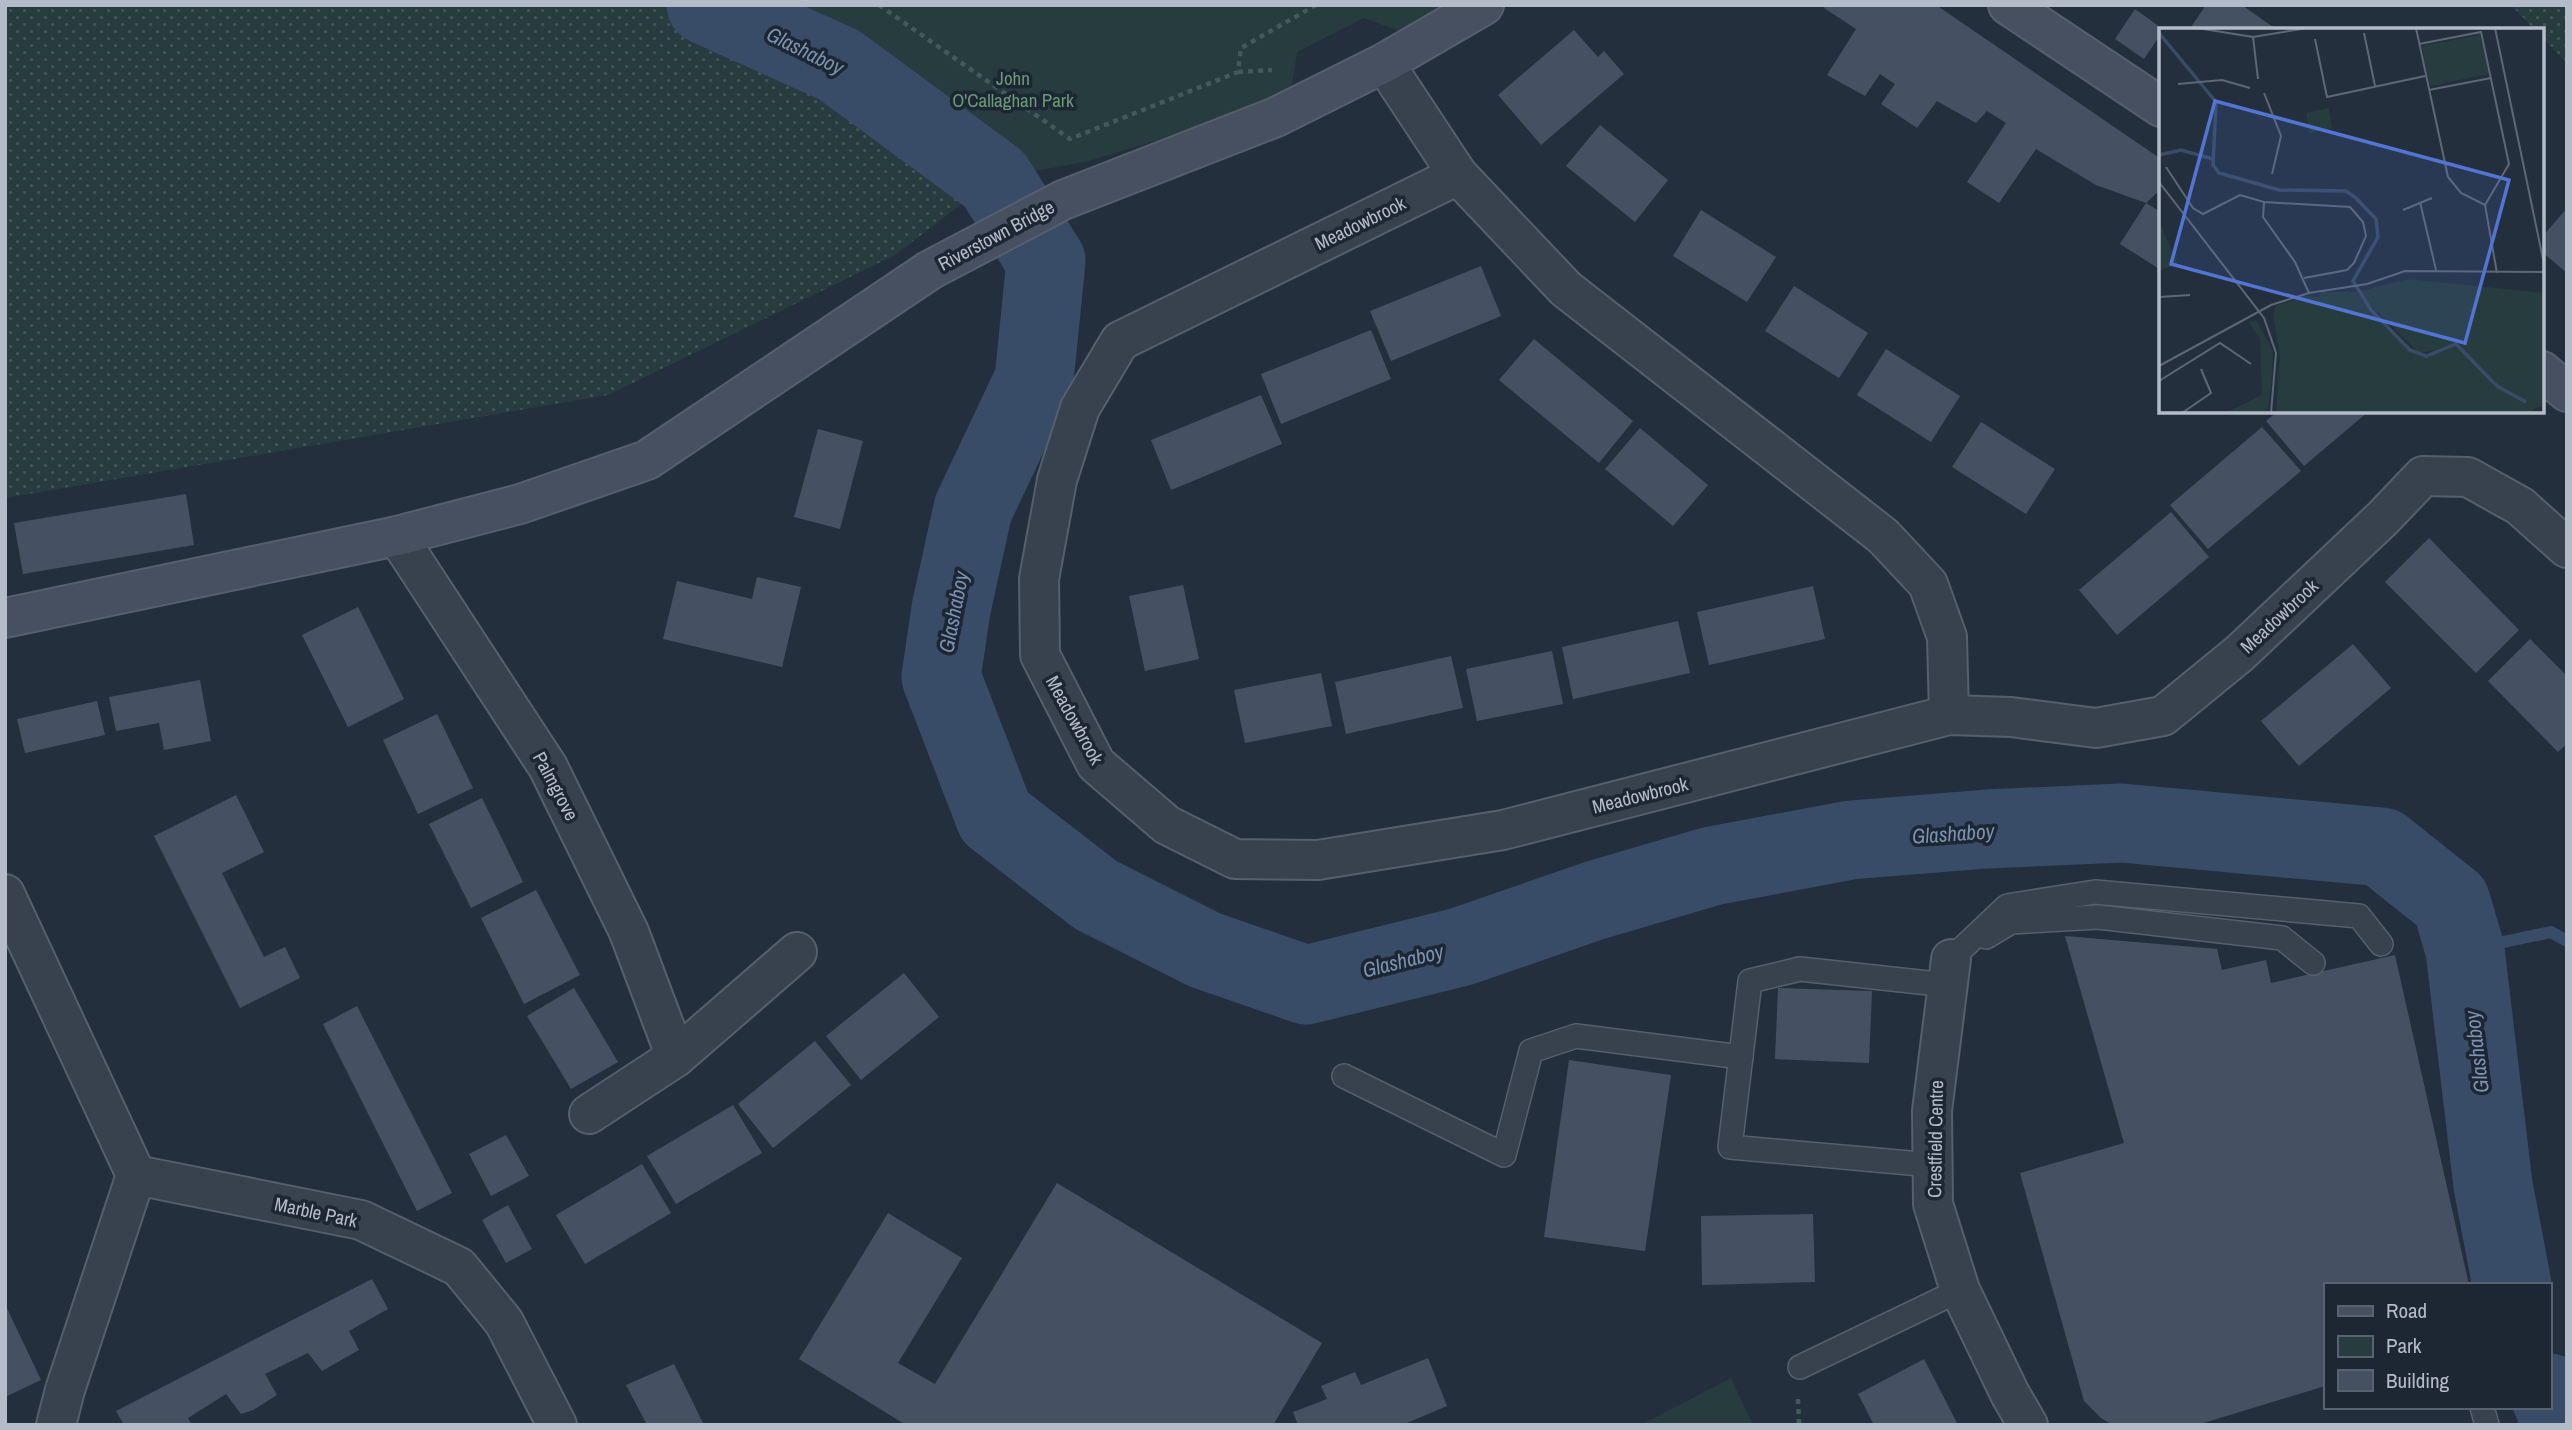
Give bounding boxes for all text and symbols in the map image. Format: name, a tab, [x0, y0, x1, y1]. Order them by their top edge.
water label: Glashaboy	[762, 19, 850, 82]
inset map	[2159, 28, 2544, 413]
park label: John O'Callaghan Park	[952, 65, 1074, 113]
street label: Meadowbrook	[1310, 190, 1410, 256]
street label: Riverstown Bridge	[933, 193, 1059, 277]
water label: Glashaboy	[931, 567, 976, 655]
street label: Meadowbrook	[2234, 573, 2324, 659]
street label: Meadowbrook	[1040, 671, 1110, 769]
street label: Palmgrove	[527, 747, 585, 825]
street label: Meadowbrook	[1589, 771, 1691, 819]
water label: Glashaboy	[1911, 816, 1996, 851]
water label: Glashaboy	[1359, 936, 1448, 985]
water label: Glashaboy	[2457, 1008, 2496, 1095]
street label: Crestfield Centre	[1921, 1080, 1949, 1198]
street label: Marble Park	[272, 1191, 360, 1233]
legend	[2324, 1283, 2551, 1409]
text: Road	[2386, 1296, 2427, 1325]
text: Park	[2386, 1331, 2422, 1360]
text: Building	[2386, 1366, 2450, 1395]

